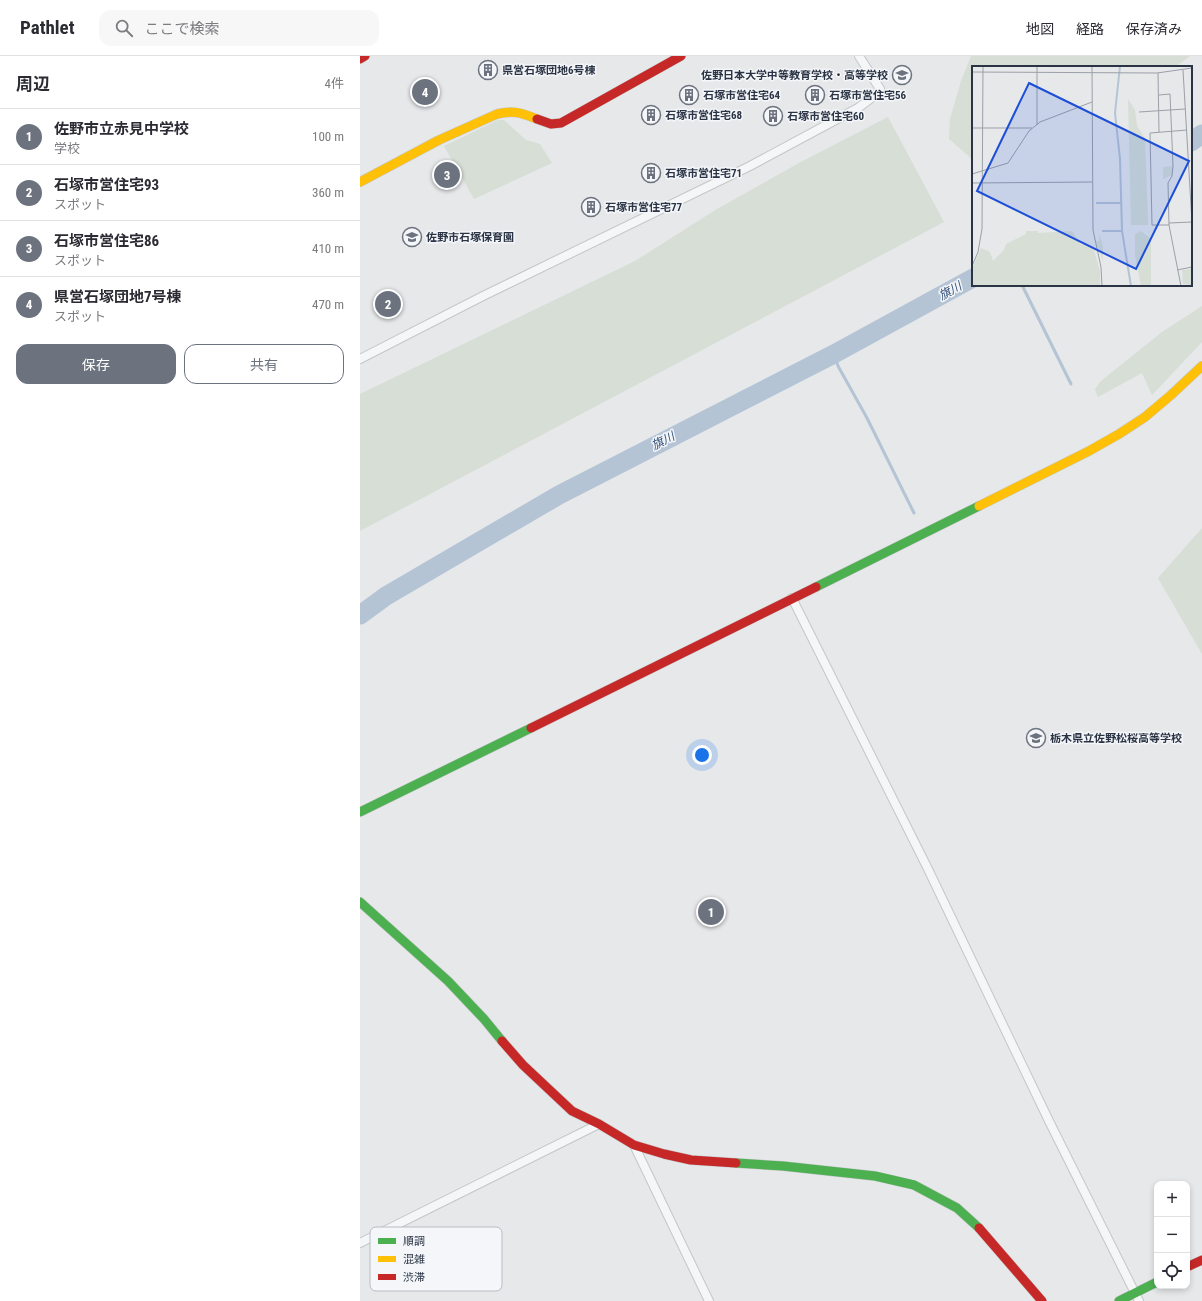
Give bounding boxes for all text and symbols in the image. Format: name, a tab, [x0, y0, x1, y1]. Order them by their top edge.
search box	[99, 10, 379, 46]
text: Pathlet	[20, 16, 75, 39]
icon: search	[113, 17, 135, 39]
text: ここで検索	[145, 20, 220, 38]
text: 地図	[1026, 21, 1054, 37]
text: 経路	[1076, 21, 1104, 37]
text: 保存済み	[1126, 21, 1182, 37]
building icon: 県営石塚団地6号棟	[477, 59, 499, 81]
place label: 県営石塚団地6号棟	[502, 64, 596, 77]
school or university icon: 佐野日本大学中等教育学校・高等学校	[891, 64, 913, 86]
inset map	[972, 66, 1192, 286]
place label: 佐野日本大学中等教育学校・高等学校	[701, 69, 888, 82]
text: 周辺	[16, 74, 50, 94]
text: 4件	[325, 76, 344, 91]
pin: 4	[412, 77, 438, 107]
building icon: 石塚市営住宅64	[678, 84, 700, 106]
building icon: 石塚市営住宅56	[804, 84, 826, 106]
place label: 石塚市営住宅64	[703, 89, 781, 102]
place label: 石塚市営住宅56	[829, 89, 907, 102]
building icon: 石塚市営住宅68	[640, 104, 662, 126]
building icon: 石塚市営住宅60	[762, 105, 784, 127]
place label: 石塚市営住宅68	[665, 109, 743, 122]
place label: 石塚市営住宅60	[787, 110, 865, 123]
text: 佐野市立赤見中学校	[54, 120, 189, 138]
text: 1	[26, 129, 32, 144]
text: 100 m	[312, 129, 344, 144]
text: 学校	[54, 141, 80, 156]
pin: 3	[434, 160, 460, 190]
building icon: 石塚市営住宅71	[640, 162, 662, 184]
place label: 石塚市営住宅71	[665, 167, 742, 180]
text: 石塚市営住宅93	[54, 176, 159, 194]
text: 2	[26, 185, 32, 200]
text: 360 m	[312, 185, 344, 200]
building icon: 石塚市営住宅77	[580, 196, 602, 218]
text: スポット	[54, 197, 106, 212]
place label: 石塚市営住宅77	[605, 201, 683, 214]
school or university icon: 佐野市石塚保育園	[401, 226, 423, 248]
place label: 佐野市石塚保育園	[426, 231, 514, 244]
text: 石塚市営住宅86	[54, 232, 159, 250]
text: 3	[26, 241, 32, 256]
text: 410 m	[312, 241, 344, 256]
text: スポット	[54, 253, 106, 268]
water label: 旗川	[936, 278, 966, 303]
text: 県営石塚団地7号棟	[54, 288, 182, 306]
pin: 2	[375, 289, 401, 319]
text: 4	[26, 297, 32, 312]
text: 470 m	[312, 297, 344, 312]
text: スポット	[54, 309, 106, 324]
button: 保存	[16, 344, 176, 384]
button: 共有	[184, 344, 344, 384]
water label: 旗川	[649, 428, 679, 453]
school or university icon: 栃木県立佐野松桜高等学校	[1025, 727, 1047, 749]
place label: 栃木県立佐野松桜高等学校	[1050, 732, 1182, 745]
your location	[692, 745, 712, 765]
pin: 1	[698, 897, 724, 927]
map controls	[1154, 1181, 1190, 1289]
button: +	[1154, 1181, 1190, 1217]
button: −	[1154, 1217, 1190, 1253]
legend	[370, 1227, 502, 1291]
text: 順調	[403, 1235, 425, 1248]
text: 混雑	[403, 1253, 425, 1266]
button: locate	[1154, 1253, 1190, 1289]
text: 渋滞	[403, 1271, 425, 1284]

